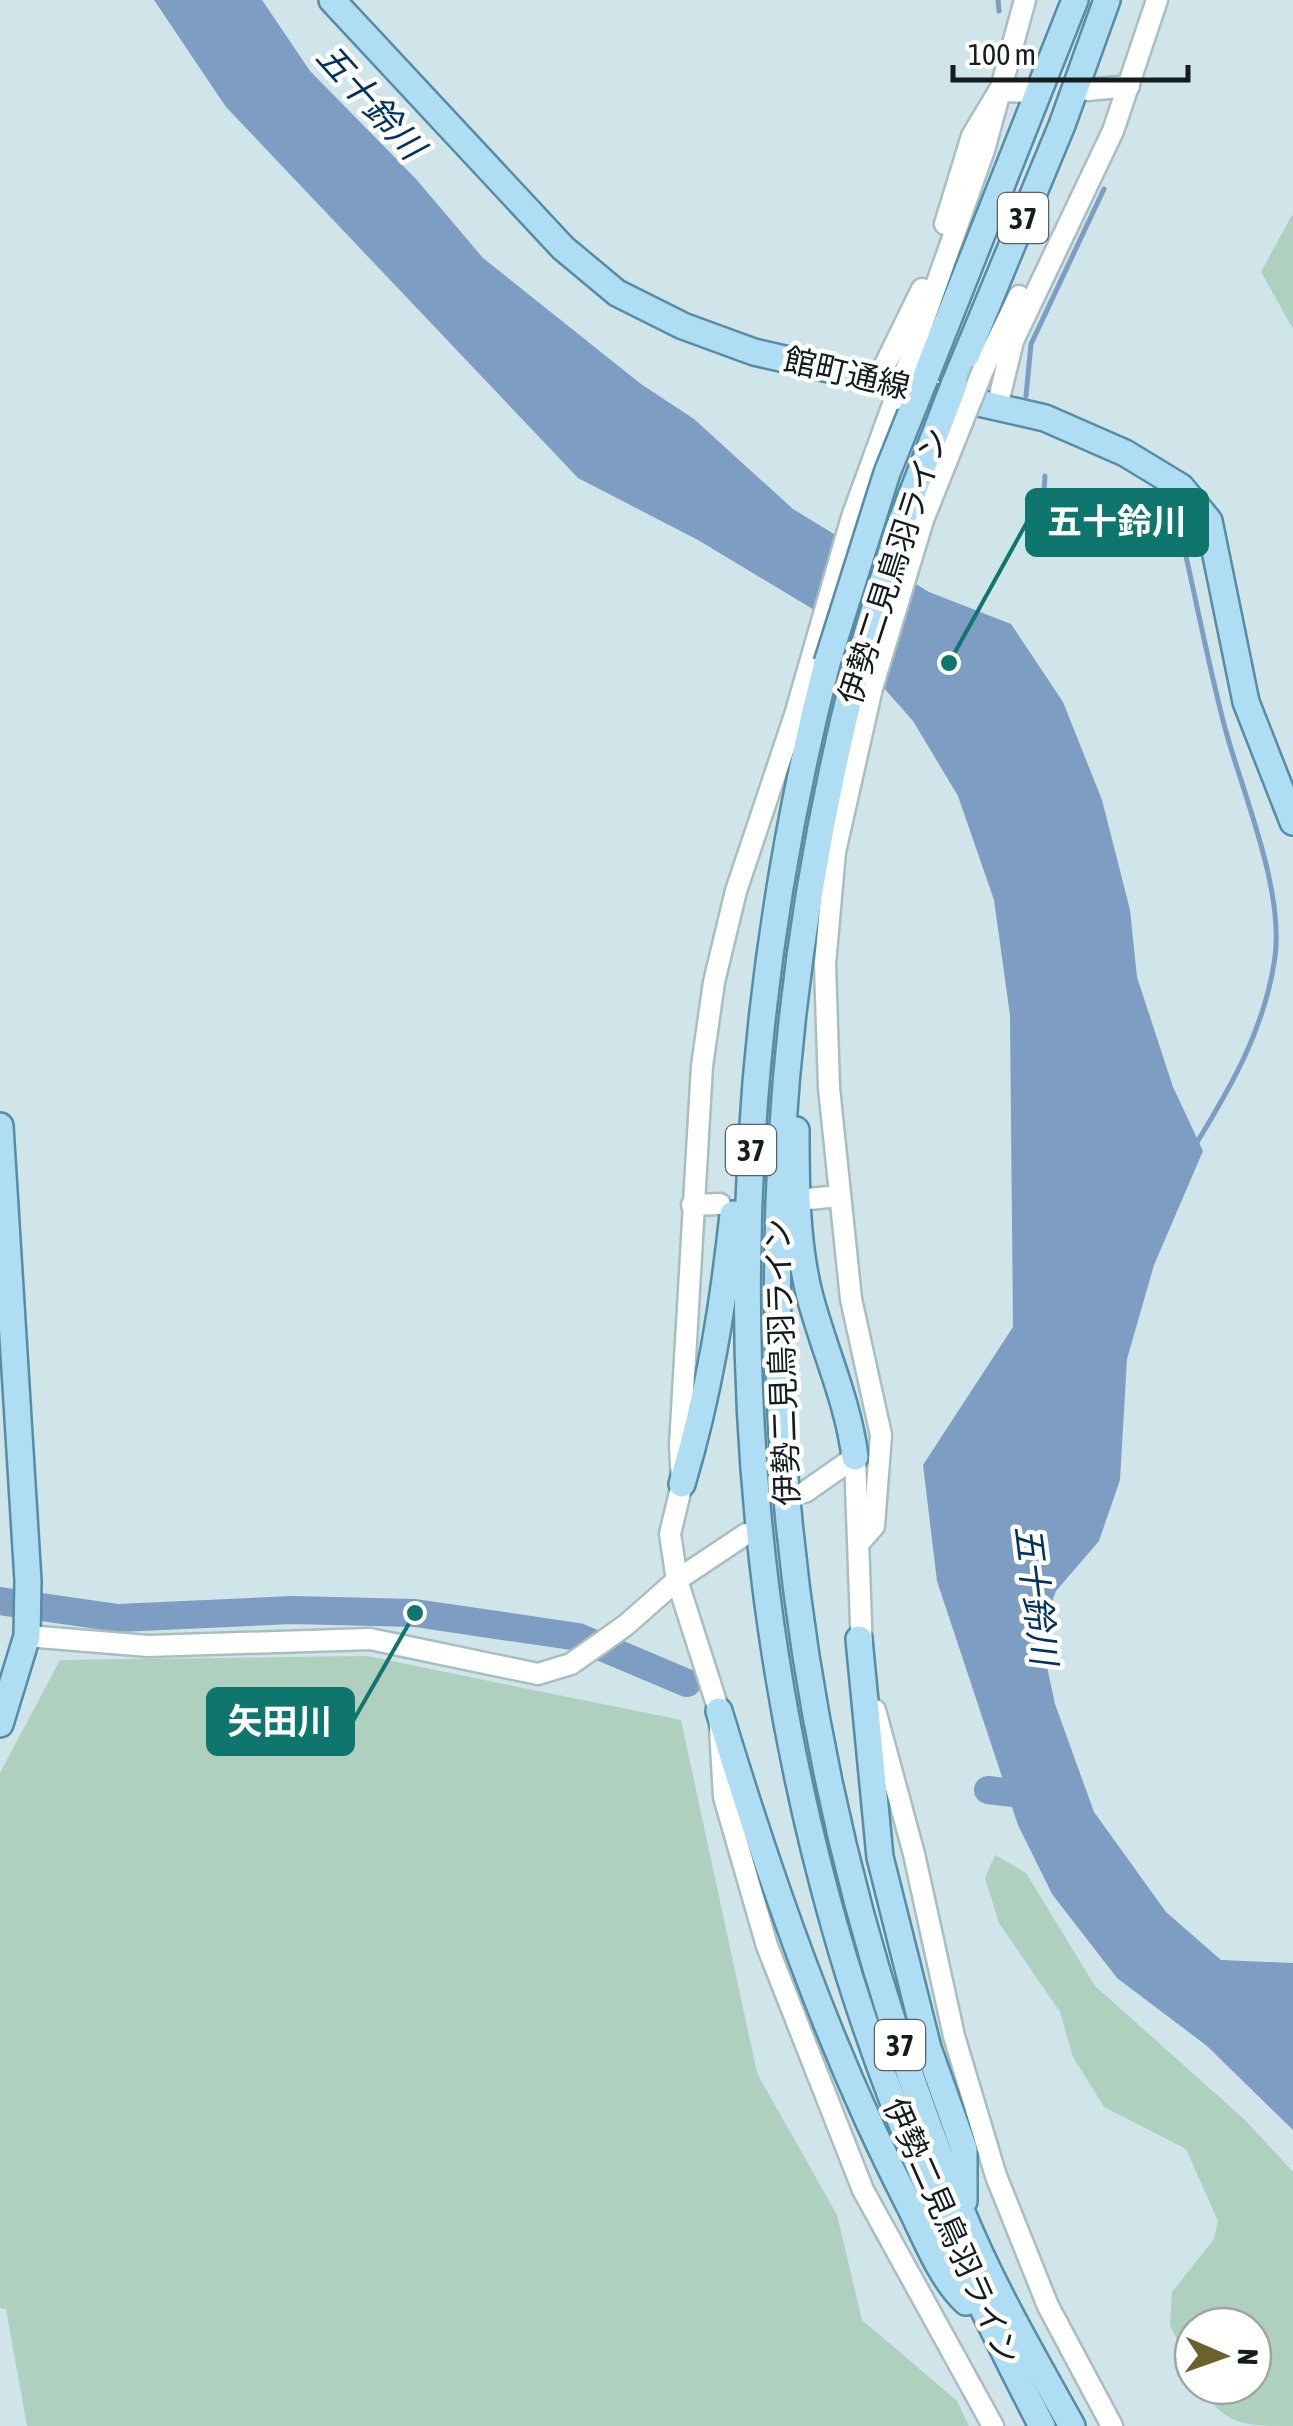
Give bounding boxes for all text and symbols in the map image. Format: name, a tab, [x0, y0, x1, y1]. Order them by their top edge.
scale bar	[953, 20, 1188, 82]
water label: 五十鈴川	[309, 36, 435, 169]
text: 100 m	[968, 37, 1036, 71]
road number: 37	[998, 193, 1048, 243]
street label: 館町通線	[780, 341, 914, 405]
street label: 伊勢二見鳥羽ライン	[831, 423, 955, 709]
callout: 五十鈴川	[1027, 490, 1207, 555]
text: 五十鈴川	[1047, 501, 1187, 541]
road number: 37	[726, 1125, 776, 1175]
street label: 伊勢二見鳥羽ライン	[758, 1217, 806, 1507]
water label: 五十鈴川	[1009, 1523, 1066, 1671]
callout: 矢田川	[208, 1689, 353, 1754]
text: 矢田川	[227, 1701, 333, 1741]
road number: 37	[875, 2020, 925, 2070]
street label: 伊勢二見鳥羽ライン	[877, 2092, 1027, 2370]
north arrow	[1173, 2306, 1273, 2406]
text: N	[1232, 2348, 1264, 2366]

